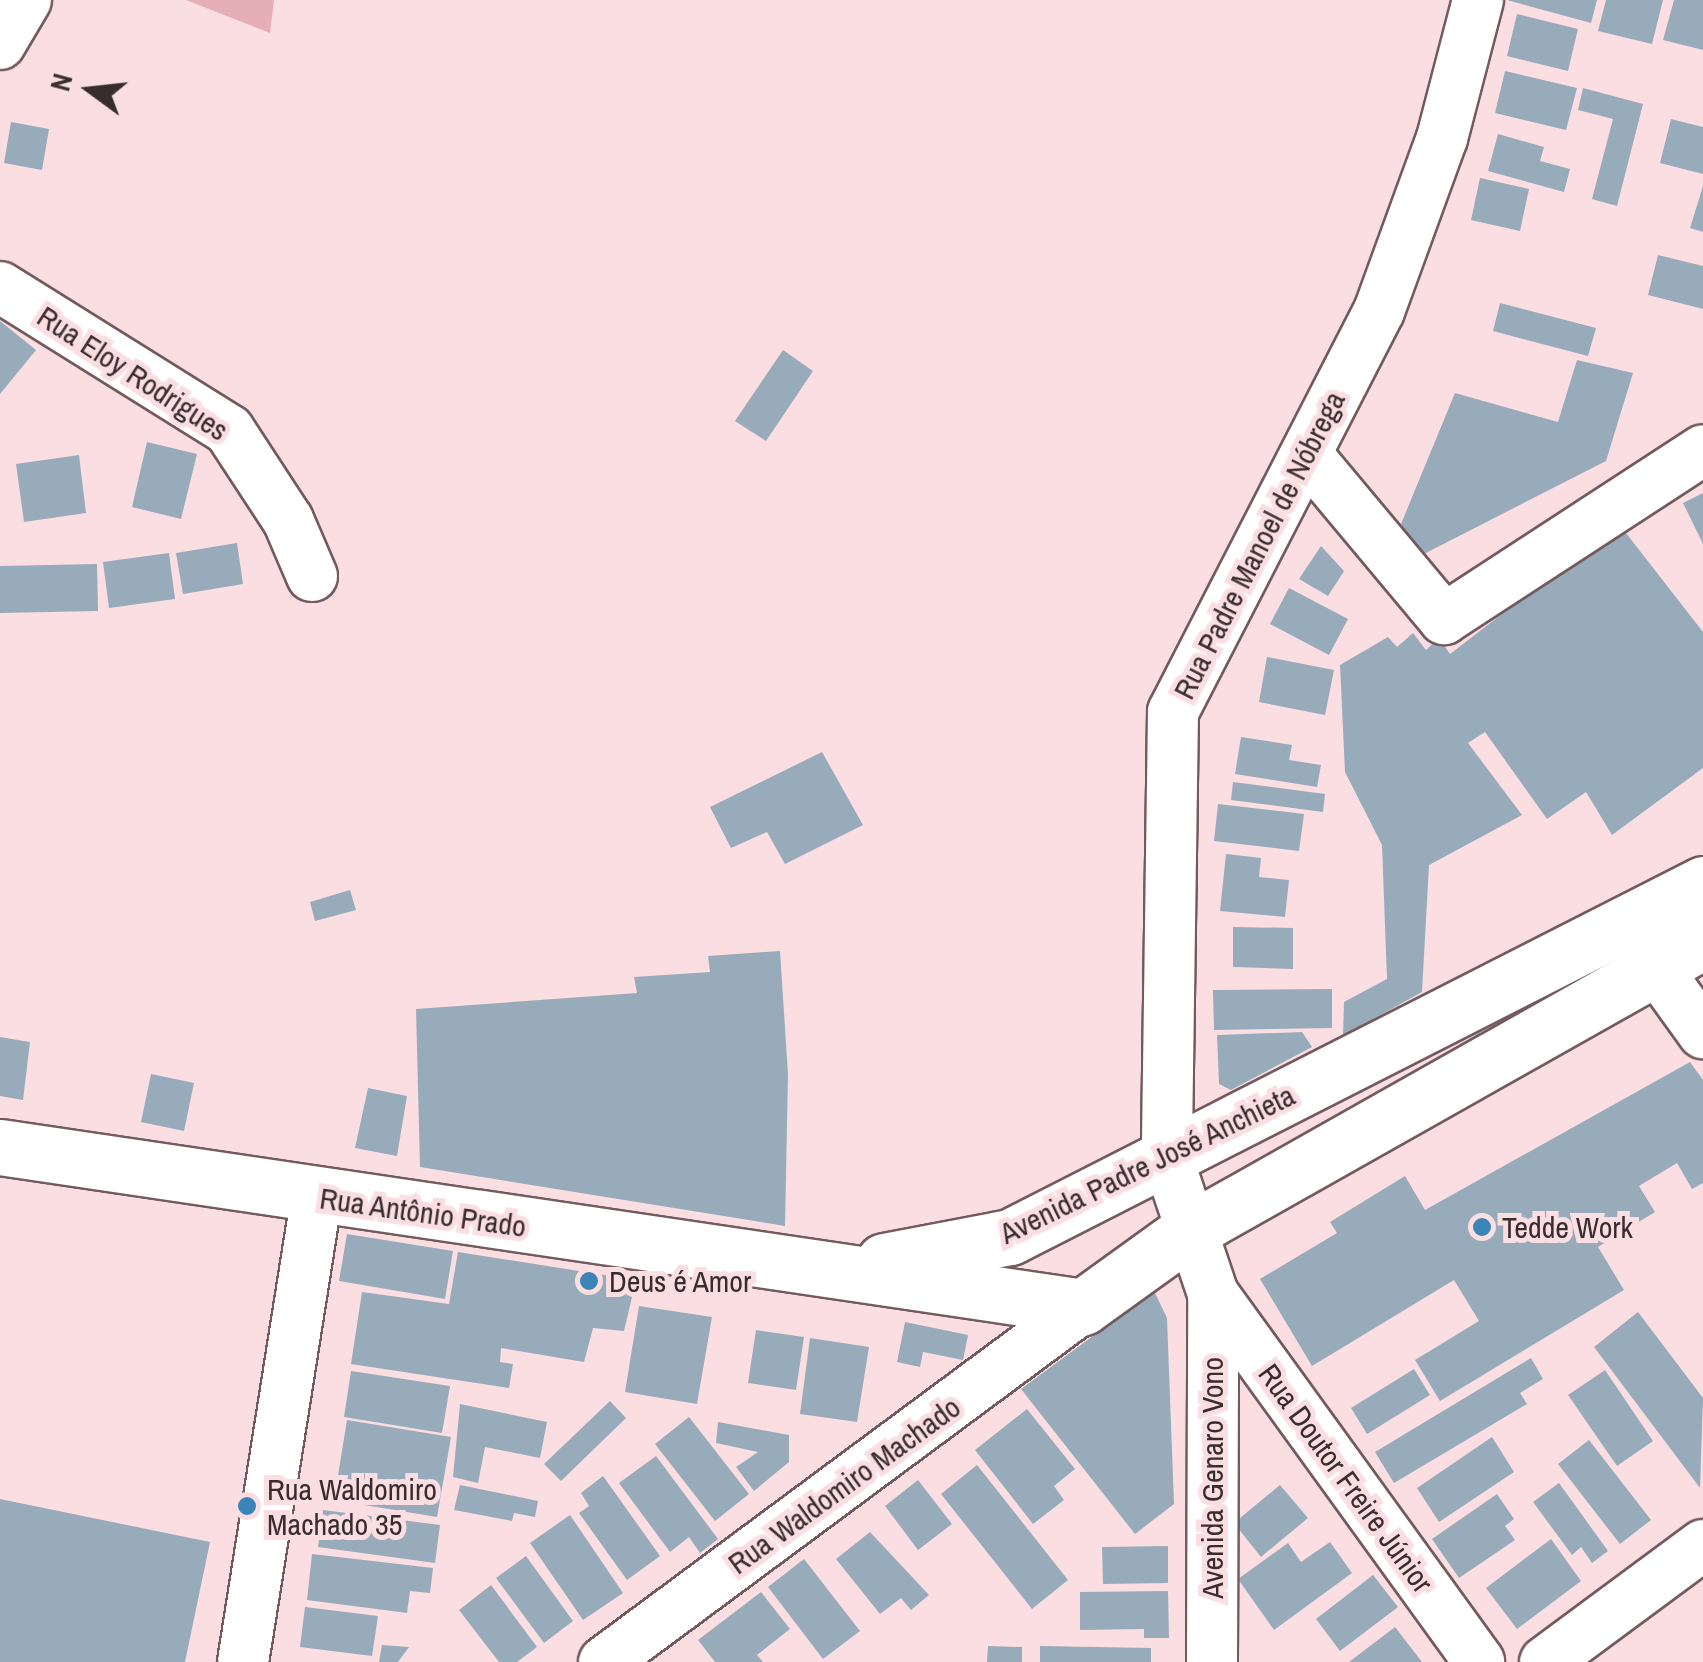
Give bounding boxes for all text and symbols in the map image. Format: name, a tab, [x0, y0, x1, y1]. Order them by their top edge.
north arrow	[40, 40, 140, 140]
text: N	[41, 69, 82, 95]
street label: Rua Eloy Rodrigues	[31, 298, 235, 448]
street label: Rua Padre Manoel de Nóbrega	[1166, 385, 1352, 705]
street label: Avenida Padre José Anchieta	[993, 1077, 1301, 1251]
street label: Rua Antônio Prado	[317, 1180, 529, 1244]
place label: Tedde Work	[1502, 1209, 1633, 1245]
marker: Tedde Work	[1471, 1216, 1493, 1238]
place label: Deus é Amor	[609, 1263, 753, 1299]
marker: Deus é Amor	[578, 1270, 600, 1292]
street label: Avenida Genaro Vono	[1194, 1357, 1230, 1599]
street label: Rua Doutor Freire Júnior	[1251, 1357, 1441, 1599]
street label: Rua Waldomiro Machado	[721, 1389, 967, 1581]
place label: Rua Waldomiro Machado 35	[267, 1471, 437, 1542]
marker: Rua Waldomiro Machado 35	[236, 1495, 258, 1517]

